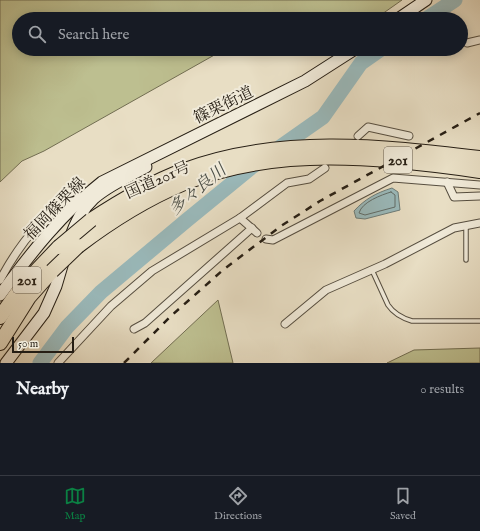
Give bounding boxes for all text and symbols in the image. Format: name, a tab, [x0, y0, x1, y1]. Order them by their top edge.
search box	[12, 12, 468, 56]
icon: search	[26, 23, 48, 45]
text: Search here	[58, 25, 129, 44]
street label: 篠栗街道	[191, 83, 257, 129]
road number: 201	[384, 147, 412, 173]
street label: 国道201号	[122, 158, 194, 204]
water label: 多々良川	[165, 159, 232, 220]
street label: 福岡篠栗線	[20, 174, 90, 245]
road number: 201	[13, 267, 41, 293]
scale bar	[12, 335, 74, 354]
text: 50 m	[18, 337, 38, 351]
text: Nearby	[16, 379, 69, 400]
text: 0 results	[420, 381, 464, 398]
tab: Map	[64, 485, 86, 523]
tab: Directions	[214, 485, 262, 523]
tab: Saved	[390, 485, 416, 523]

